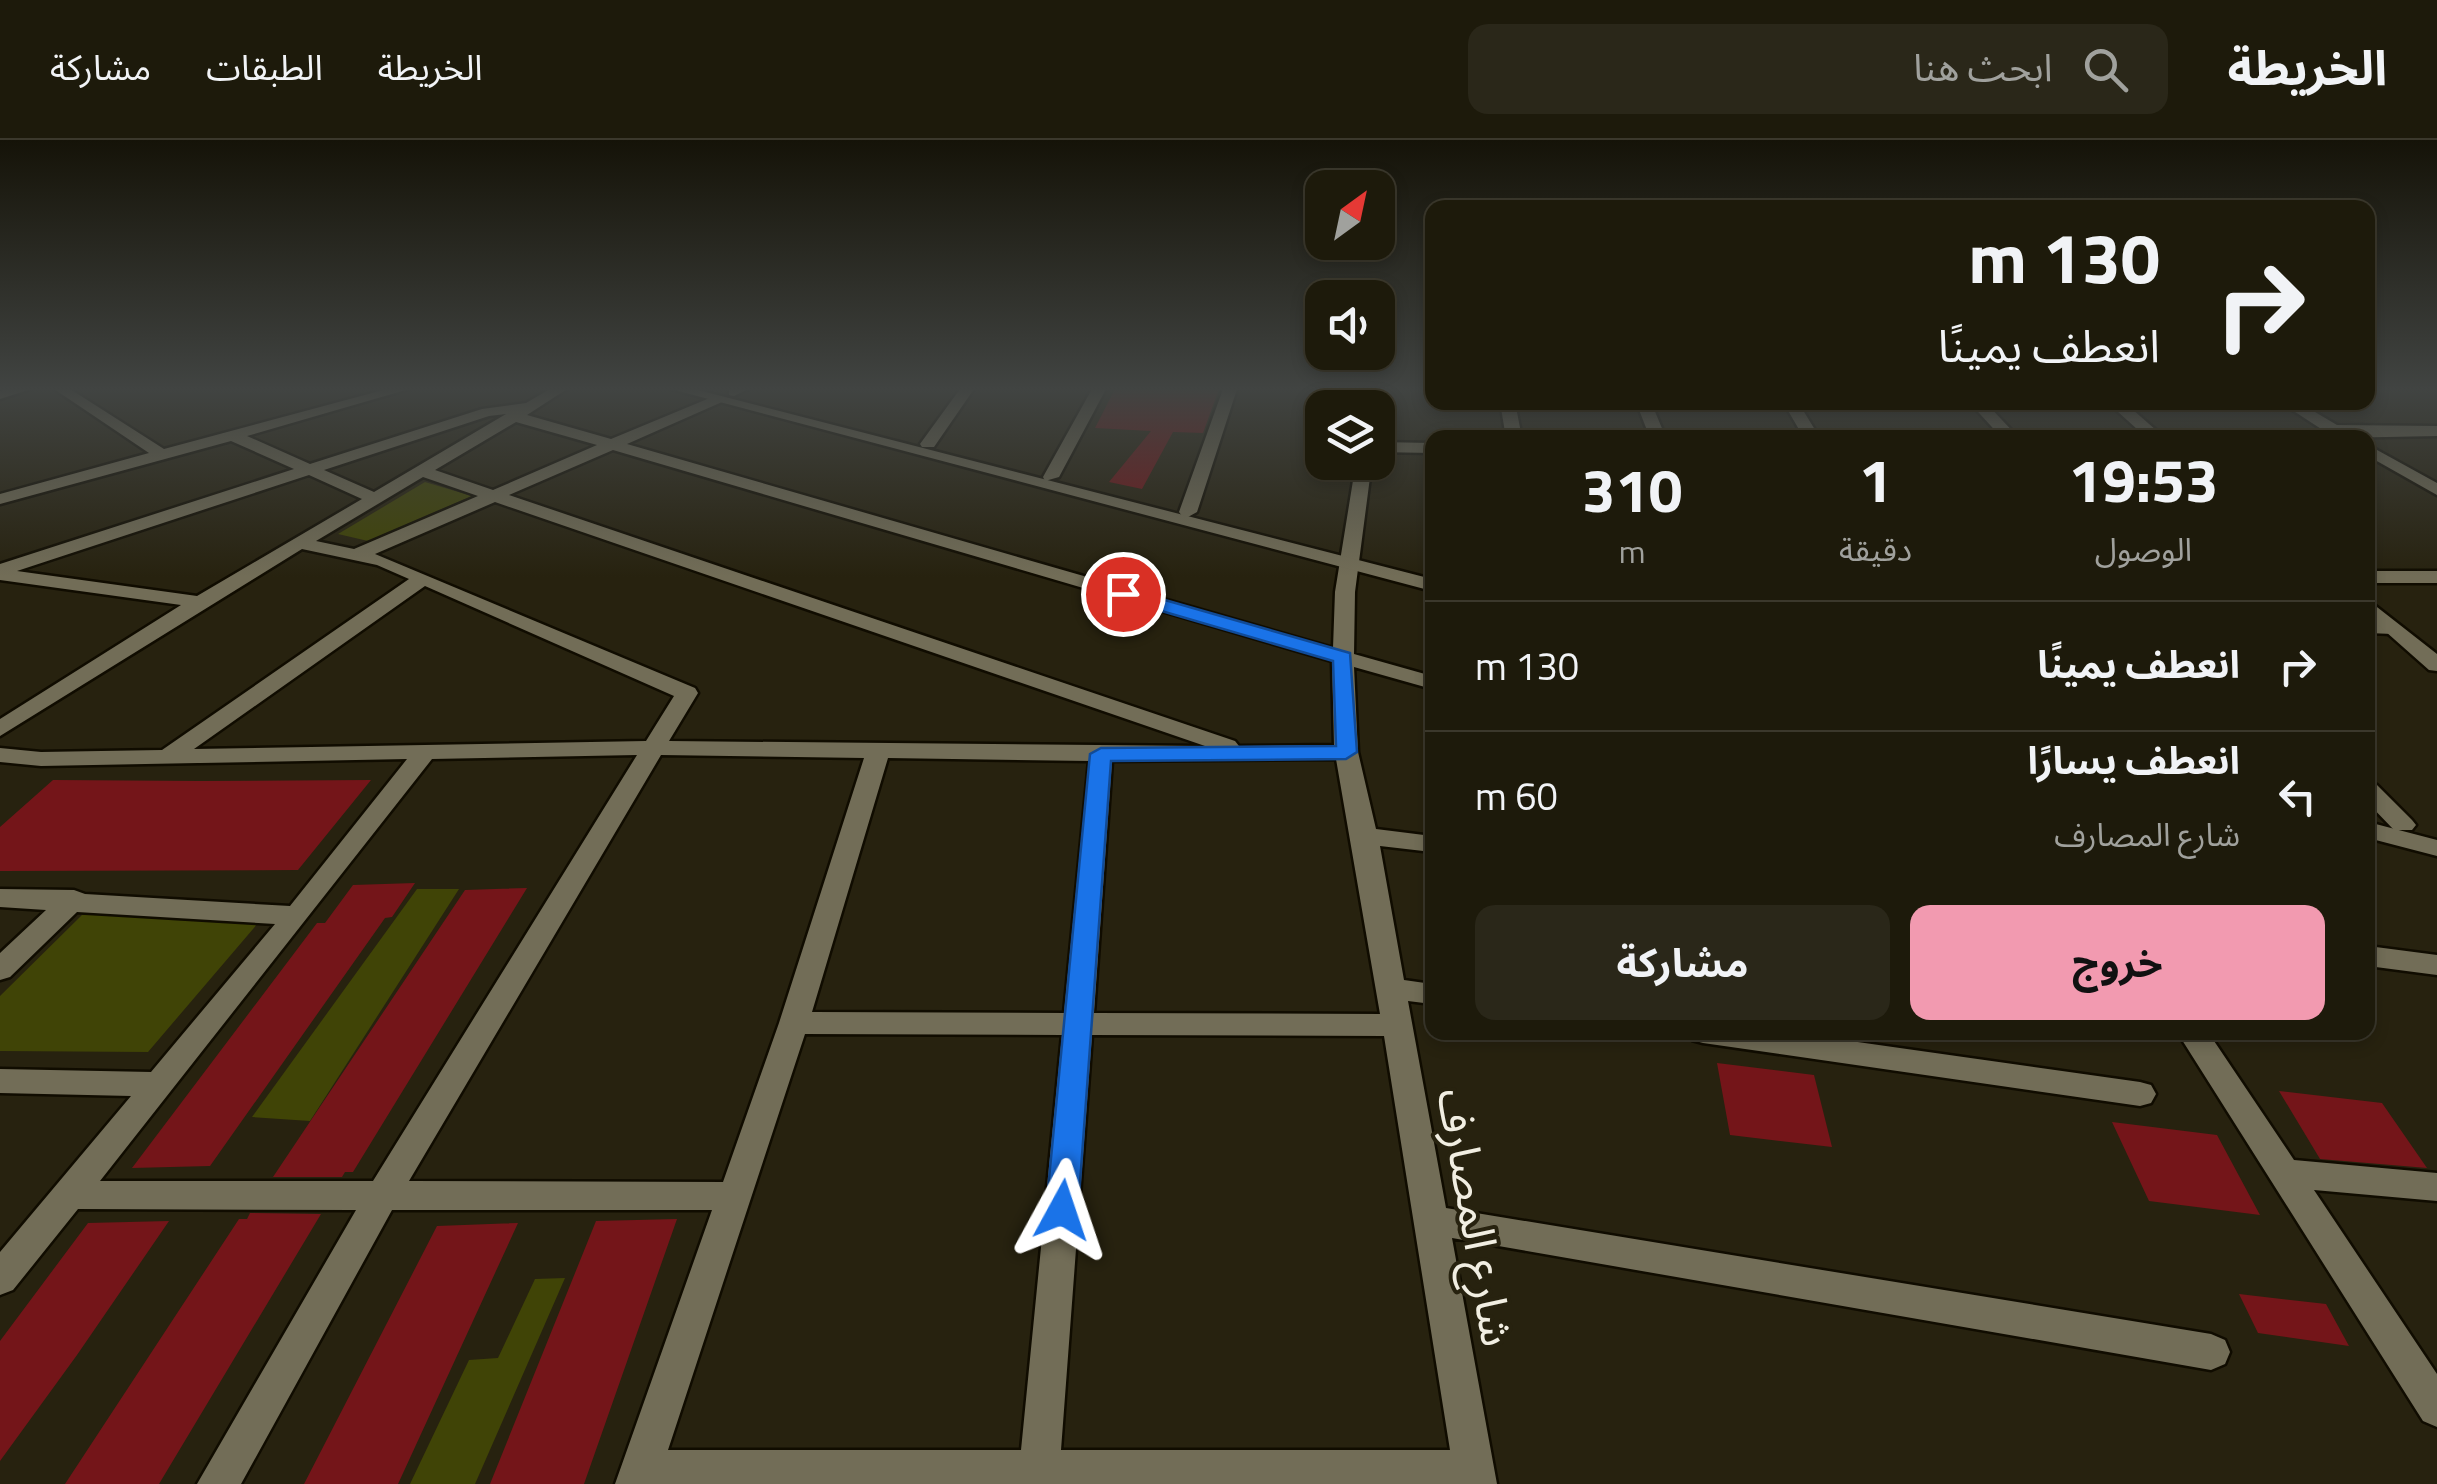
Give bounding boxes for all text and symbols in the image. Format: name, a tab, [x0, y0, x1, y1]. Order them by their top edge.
search box	[1468, 24, 2168, 114]
text: الخريطة	[2228, 31, 2387, 104]
text: ابحث هنا	[1913, 38, 2053, 96]
text: مشاركة	[50, 40, 151, 94]
text: الطبقات	[206, 40, 323, 94]
text: الخريطة	[378, 40, 483, 94]
icon: search	[2078, 42, 2133, 97]
north arrow	[1305, 170, 1395, 260]
map controls	[1305, 170, 1395, 480]
text: 130 m	[1968, 204, 2160, 310]
icon: right	[2195, 240, 2325, 370]
button: sound	[1305, 280, 1395, 370]
text: انعطف يمينًا	[1938, 311, 2160, 379]
button: layers	[1305, 390, 1395, 480]
text: 1	[1859, 434, 1892, 525]
text: 19:53	[2069, 434, 2218, 525]
text: 310	[1582, 444, 1682, 535]
text: دقيقة	[1839, 525, 1912, 573]
text: الوصول	[2095, 525, 2192, 573]
text: m	[1619, 527, 1645, 575]
pin	[1081, 552, 1166, 637]
icon: arrive	[1096, 567, 1151, 622]
text: انعطف يمينًا	[2037, 635, 2240, 693]
text: 130 m	[1475, 637, 1579, 695]
icon: right	[2270, 639, 2325, 694]
text: انعطف يسارًا	[2028, 731, 2240, 789]
text: 60 m	[1475, 767, 1558, 825]
icon: left	[2270, 769, 2325, 824]
text: شارع المصارف	[2054, 810, 2240, 858]
button: مشاركة	[1475, 905, 1890, 1020]
button: خروج	[1910, 905, 2325, 1020]
street label: شارع المصارف	[1420, 1082, 1533, 1352]
position arrow	[1010, 1158, 1114, 1262]

